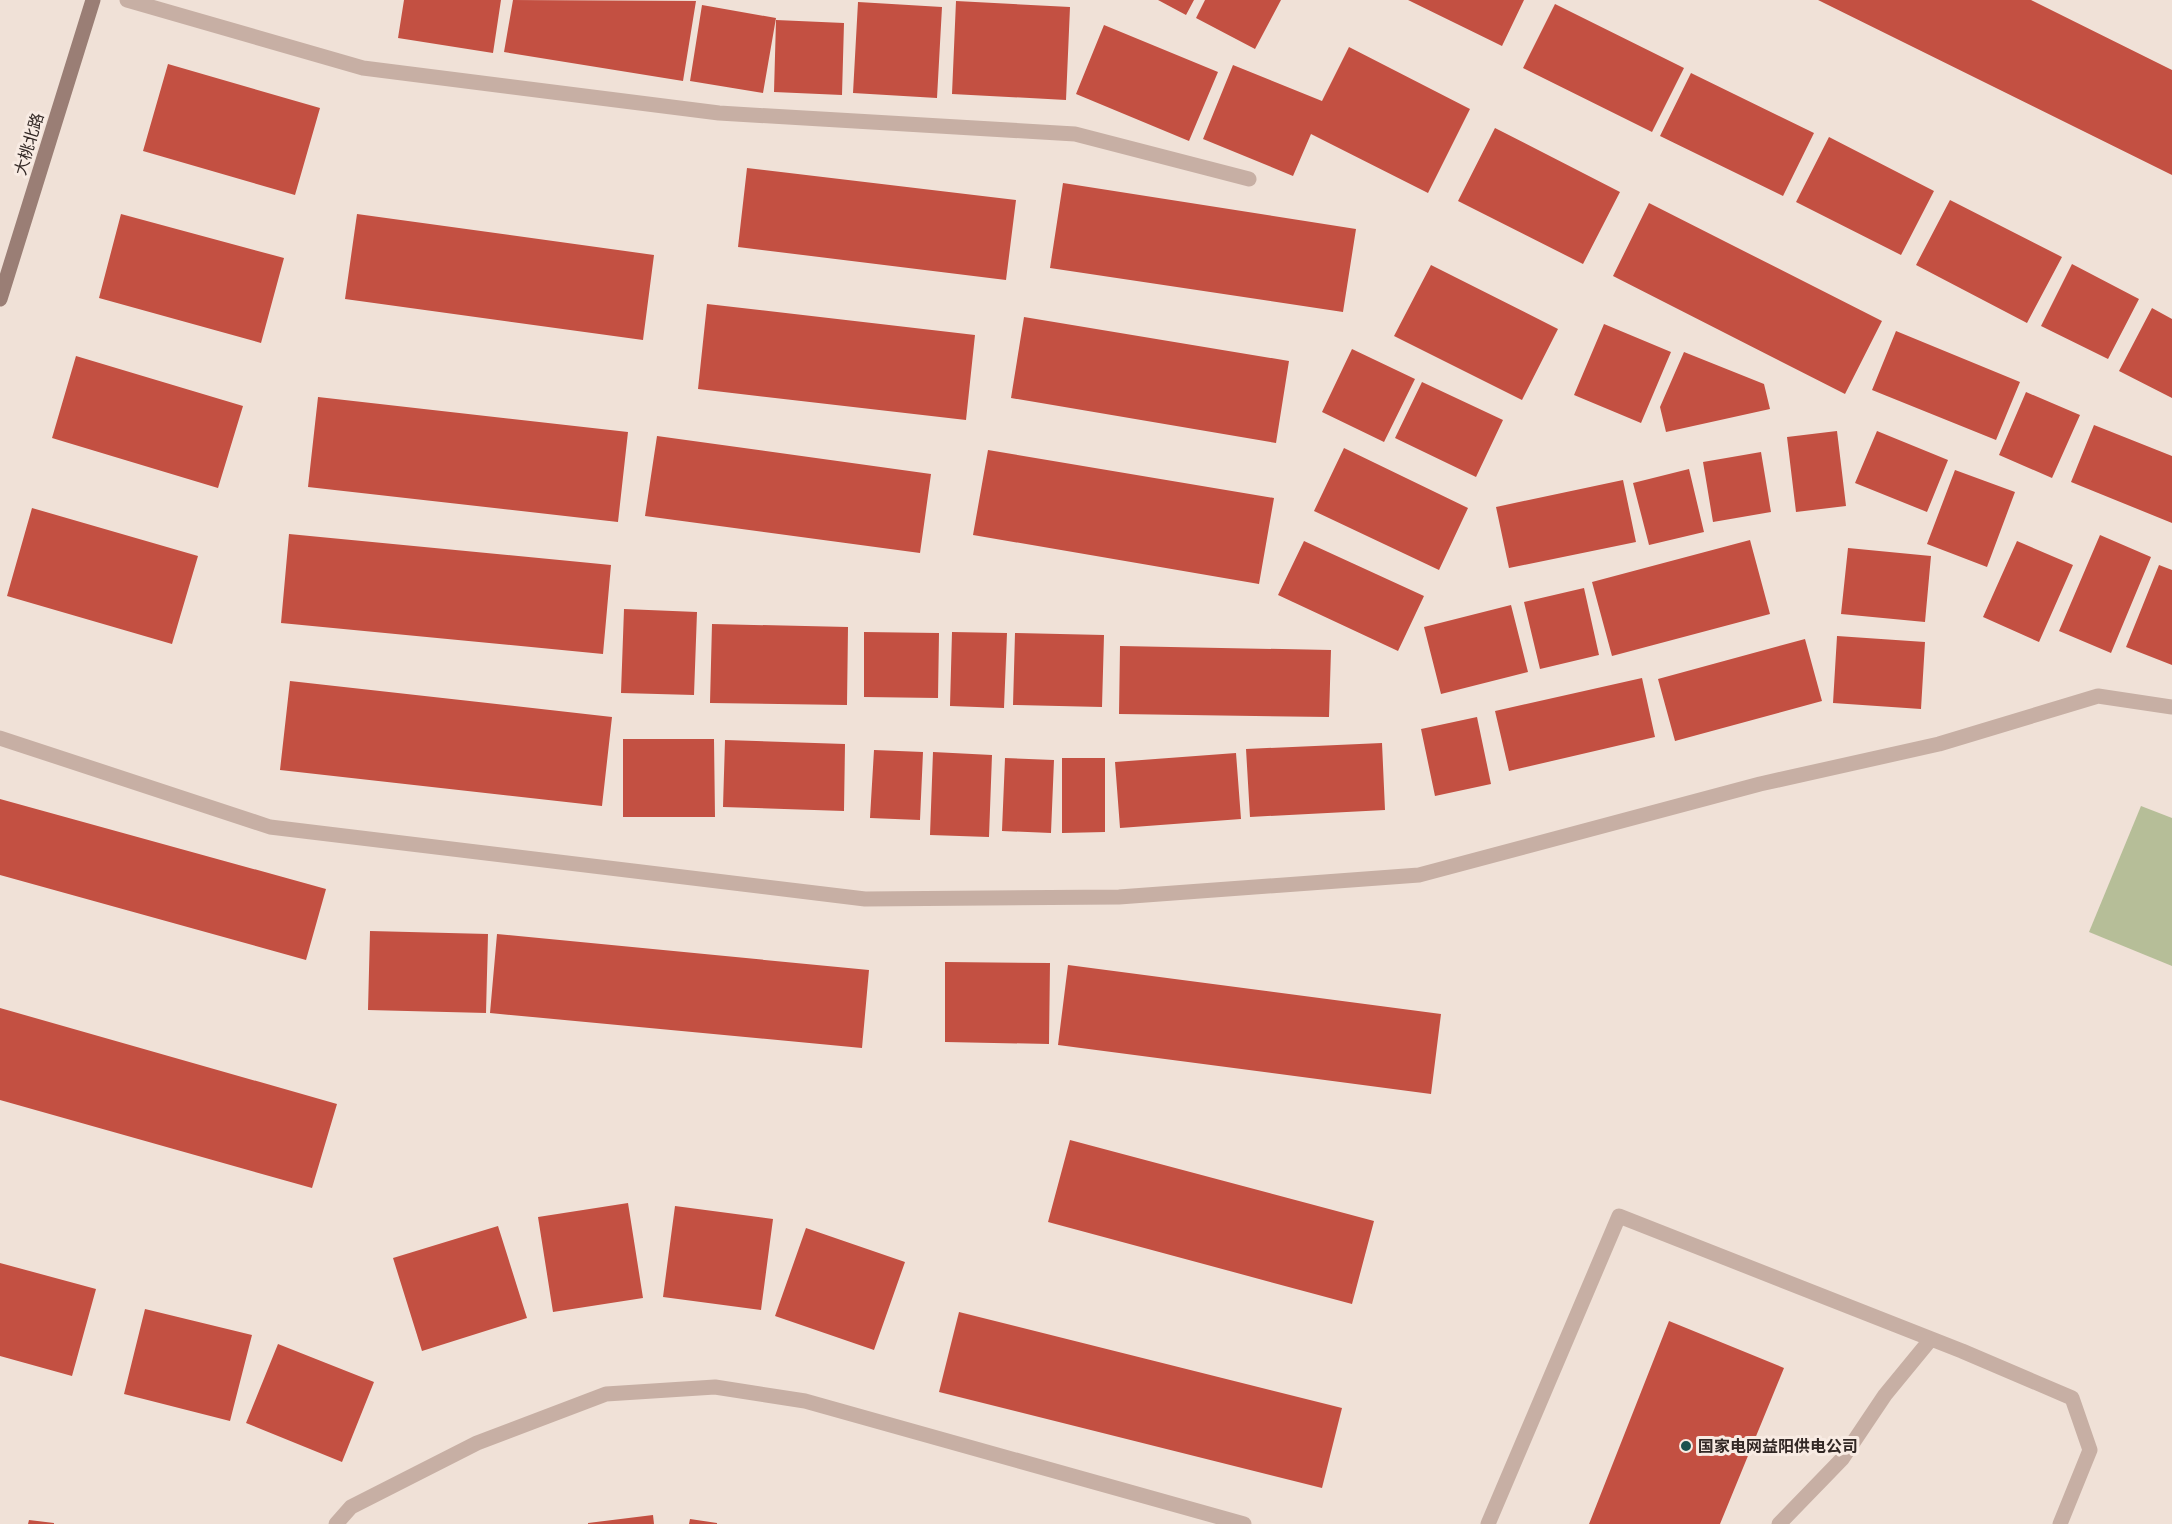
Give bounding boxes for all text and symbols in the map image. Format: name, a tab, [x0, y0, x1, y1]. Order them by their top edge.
street label: 大桃北路	[12, 111, 46, 177]
place label: 国家电网益阳供电公司	[1698, 1437, 1858, 1455]
marker: 国家电网益阳供电公司	[1679, 1439, 1693, 1453]

